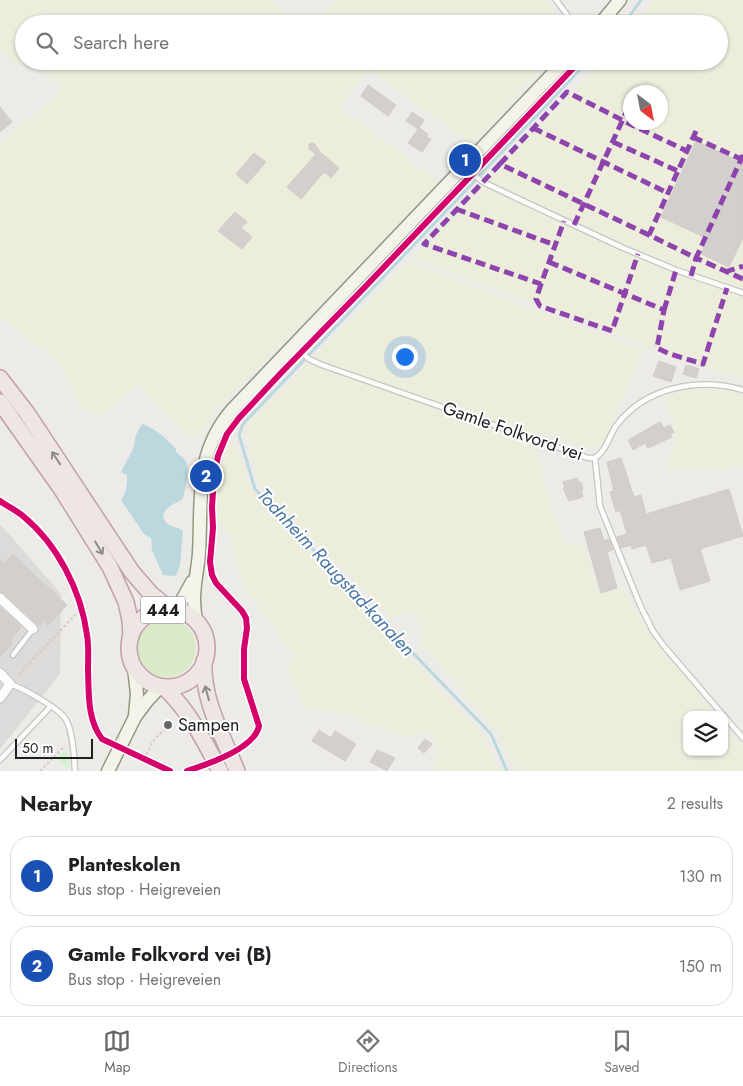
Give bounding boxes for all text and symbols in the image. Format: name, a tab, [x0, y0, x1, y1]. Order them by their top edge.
search box	[15, 15, 728, 70]
icon: search	[33, 29, 61, 57]
text: Search here	[73, 29, 169, 56]
north arrow	[623, 85, 668, 130]
pin: 1	[449, 141, 481, 179]
your location	[392, 344, 418, 370]
street label: Gamle Folkvord vei	[439, 395, 587, 467]
one-way arrow	[51, 451, 62, 465]
pin: 2	[190, 457, 222, 495]
water label: Todnheim Raugstad-kanalen	[251, 482, 421, 662]
one-way arrow	[94, 540, 104, 555]
road number: 444	[140, 596, 186, 624]
one-way arrow	[202, 685, 211, 701]
map controls	[683, 711, 728, 756]
button: layers	[683, 711, 728, 756]
place label: Sampen	[178, 712, 240, 738]
marker: Sampen	[162, 719, 174, 731]
scale bar	[15, 736, 92, 759]
text: 50 m	[22, 738, 53, 758]
text: Nearby	[20, 789, 92, 819]
text: 2 results	[667, 792, 723, 815]
text: Planteskolen	[68, 851, 181, 878]
text: 1	[33, 865, 41, 888]
text: 130 m	[679, 865, 722, 888]
text: Bus stop · Heigreveien	[68, 878, 221, 901]
text: Gamle Folkvord vei (B)	[68, 941, 272, 968]
text: 2	[32, 955, 42, 978]
text: 150 m	[679, 955, 722, 978]
text: Bus stop · Heigreveien	[68, 968, 221, 991]
tab: Map	[103, 1027, 131, 1077]
tab: Directions	[338, 1027, 397, 1077]
tab: Saved	[604, 1027, 640, 1077]

